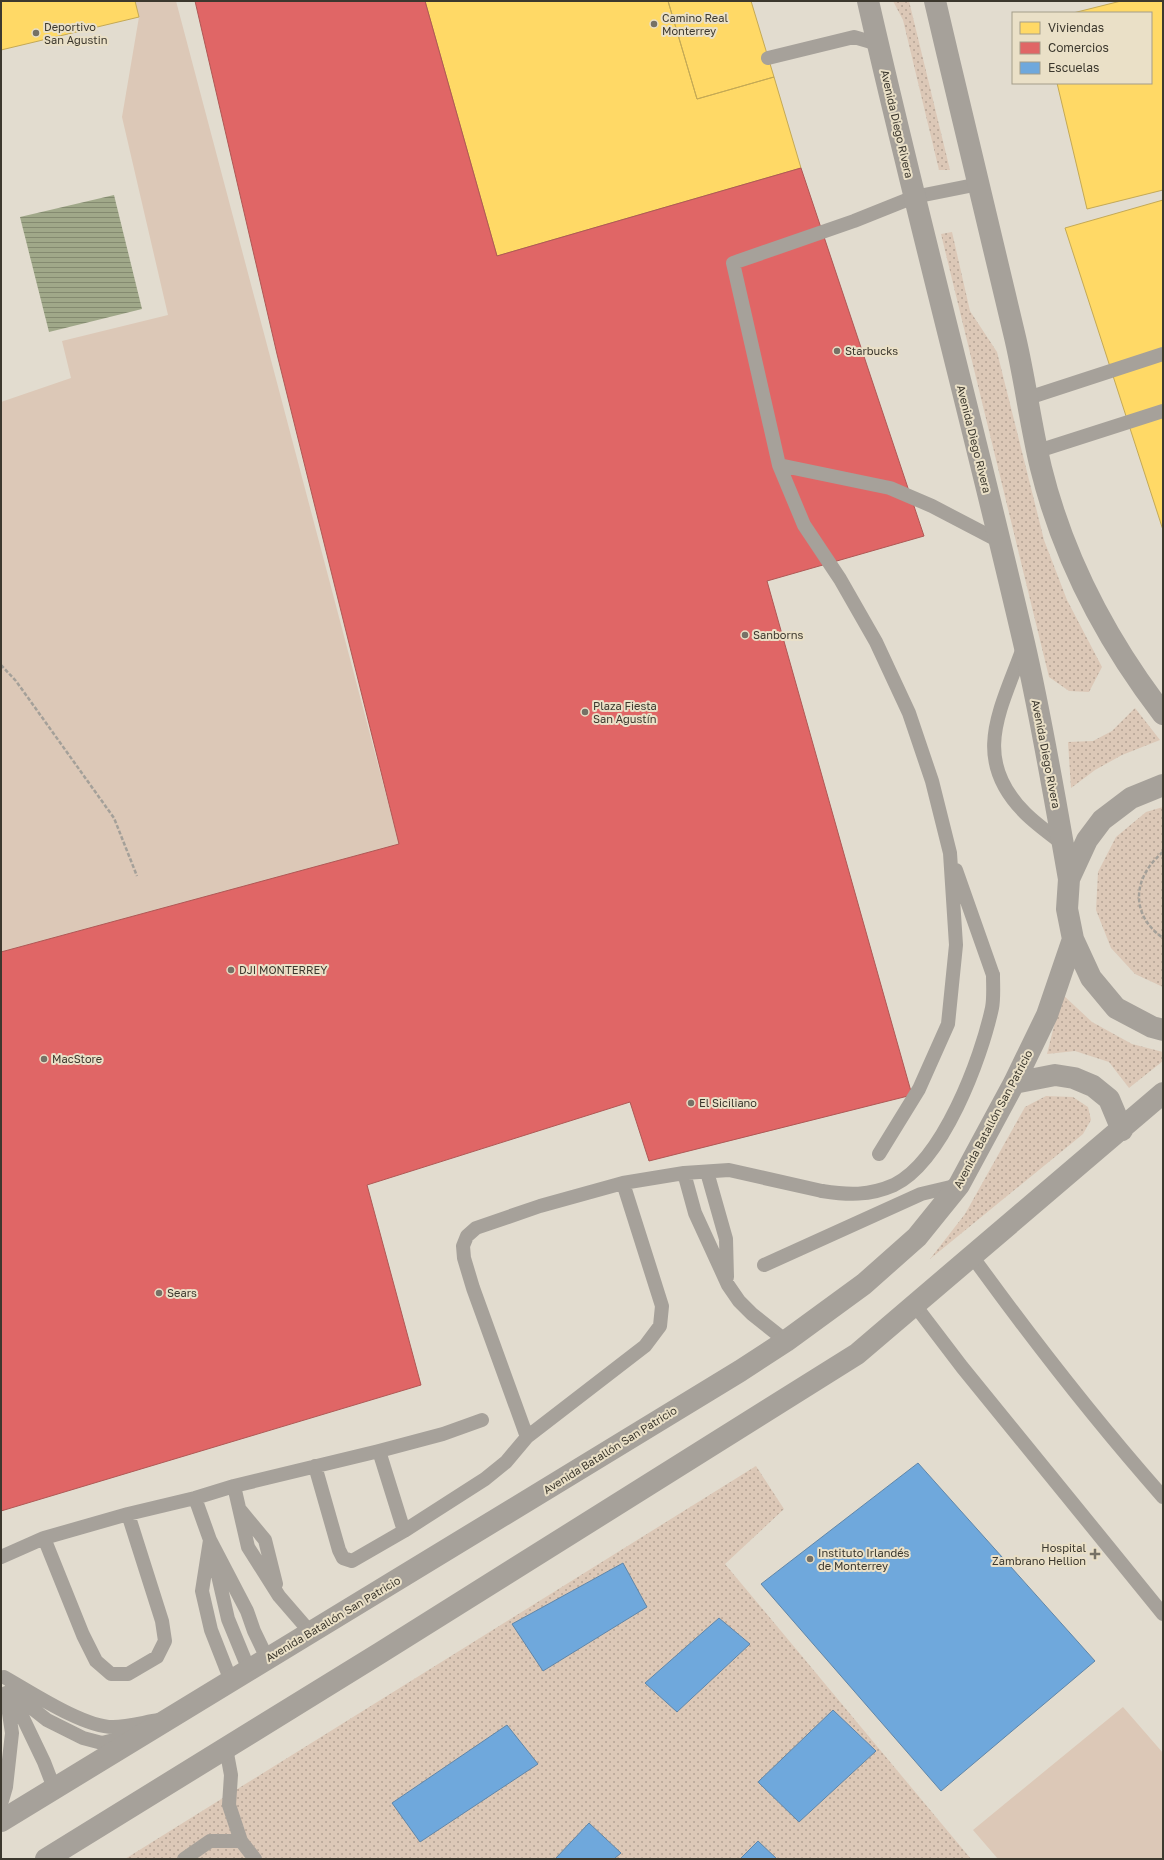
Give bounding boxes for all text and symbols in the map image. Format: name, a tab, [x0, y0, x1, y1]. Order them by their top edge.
place label: Camino Real Monterrey	[662, 11, 728, 37]
legend	[1012, 12, 1152, 84]
marker: Camino Real Monterrey	[649, 19, 659, 29]
place label: Deportivo San Agustin	[44, 20, 107, 46]
text: Viviendas	[1048, 20, 1104, 35]
marker: Deportivo San Agustin	[31, 28, 41, 38]
text: Comercios	[1048, 40, 1109, 55]
text: Escuelas	[1048, 60, 1099, 75]
street label: Avenida Diego Rivera	[879, 68, 916, 179]
place label: Starbucks	[845, 344, 898, 357]
marker: Starbucks	[832, 346, 842, 356]
street label: Avenida Diego Rivera	[955, 384, 994, 494]
place label: Sanborns	[753, 628, 803, 641]
marker: Sanborns	[740, 630, 750, 640]
street label: Avenida Diego Rivera	[1030, 698, 1063, 810]
place label: Plaza Fiesta San Agustín	[593, 699, 657, 725]
marker: Plaza Fiesta San Agustín	[580, 707, 590, 717]
place label: DJI MONTERREY	[239, 963, 327, 976]
marker: DJI MONTERREY	[226, 965, 236, 975]
street label: Avenida Batallón San Patricio	[950, 1047, 1035, 1190]
place label: MacStore	[52, 1052, 102, 1065]
marker: MacStore	[39, 1054, 49, 1064]
place label: El Siciliano	[699, 1096, 757, 1109]
marker: El Siciliano	[686, 1098, 696, 1108]
place label: Sears	[167, 1286, 197, 1299]
marker: Sears	[154, 1288, 164, 1298]
street label: Avenida Batallón San Patricio	[541, 1403, 679, 1496]
place label: Hospital Zambrano Hellion	[992, 1541, 1086, 1567]
place label: Instituto Irlandés de Monterrey	[818, 1546, 910, 1572]
marker: Hospital Zambrano Hellion	[1089, 1548, 1101, 1560]
marker: Instituto Irlandés de Monterrey	[805, 1554, 815, 1564]
street label: Avenida Batallón San Patricio	[263, 1573, 403, 1664]

